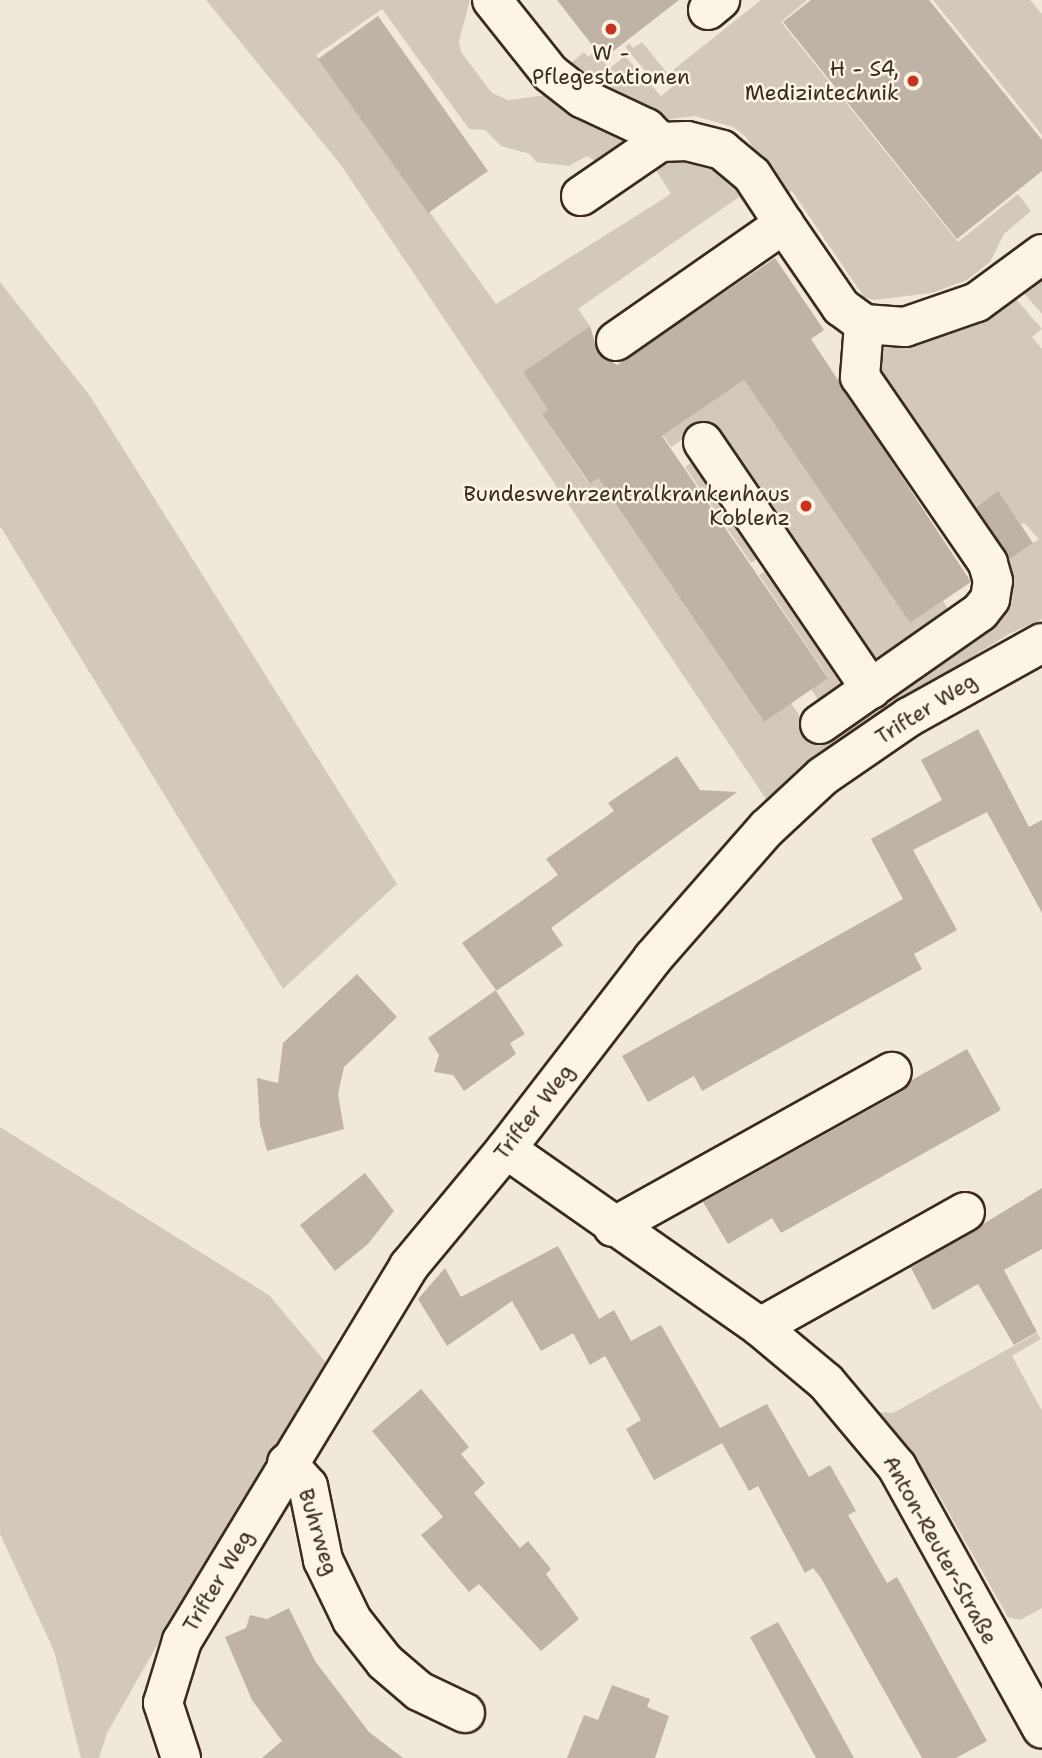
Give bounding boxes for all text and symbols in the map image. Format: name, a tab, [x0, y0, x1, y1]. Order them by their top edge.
marker: W - Pflegestationen	[603, 21, 619, 37]
place label: W - Pflegestationen	[532, 40, 690, 90]
place label: H - S4, Medizintechnik	[745, 56, 899, 106]
marker: H - S4, Medizintechnik	[905, 73, 921, 89]
place label: Bundeswehrzentralkrankenhaus Koblenz	[464, 481, 790, 531]
marker: Bundeswehrzentralkrankenhaus Koblenz	[796, 496, 816, 516]
street label: Trifter Weg	[871, 668, 981, 750]
street label: Trifter Weg	[489, 1059, 579, 1165]
street label: Anton-Reuter-Straße	[878, 1451, 1002, 1649]
street label: Buhrweg	[293, 1486, 343, 1578]
street label: Trifter Weg	[178, 1525, 258, 1637]

